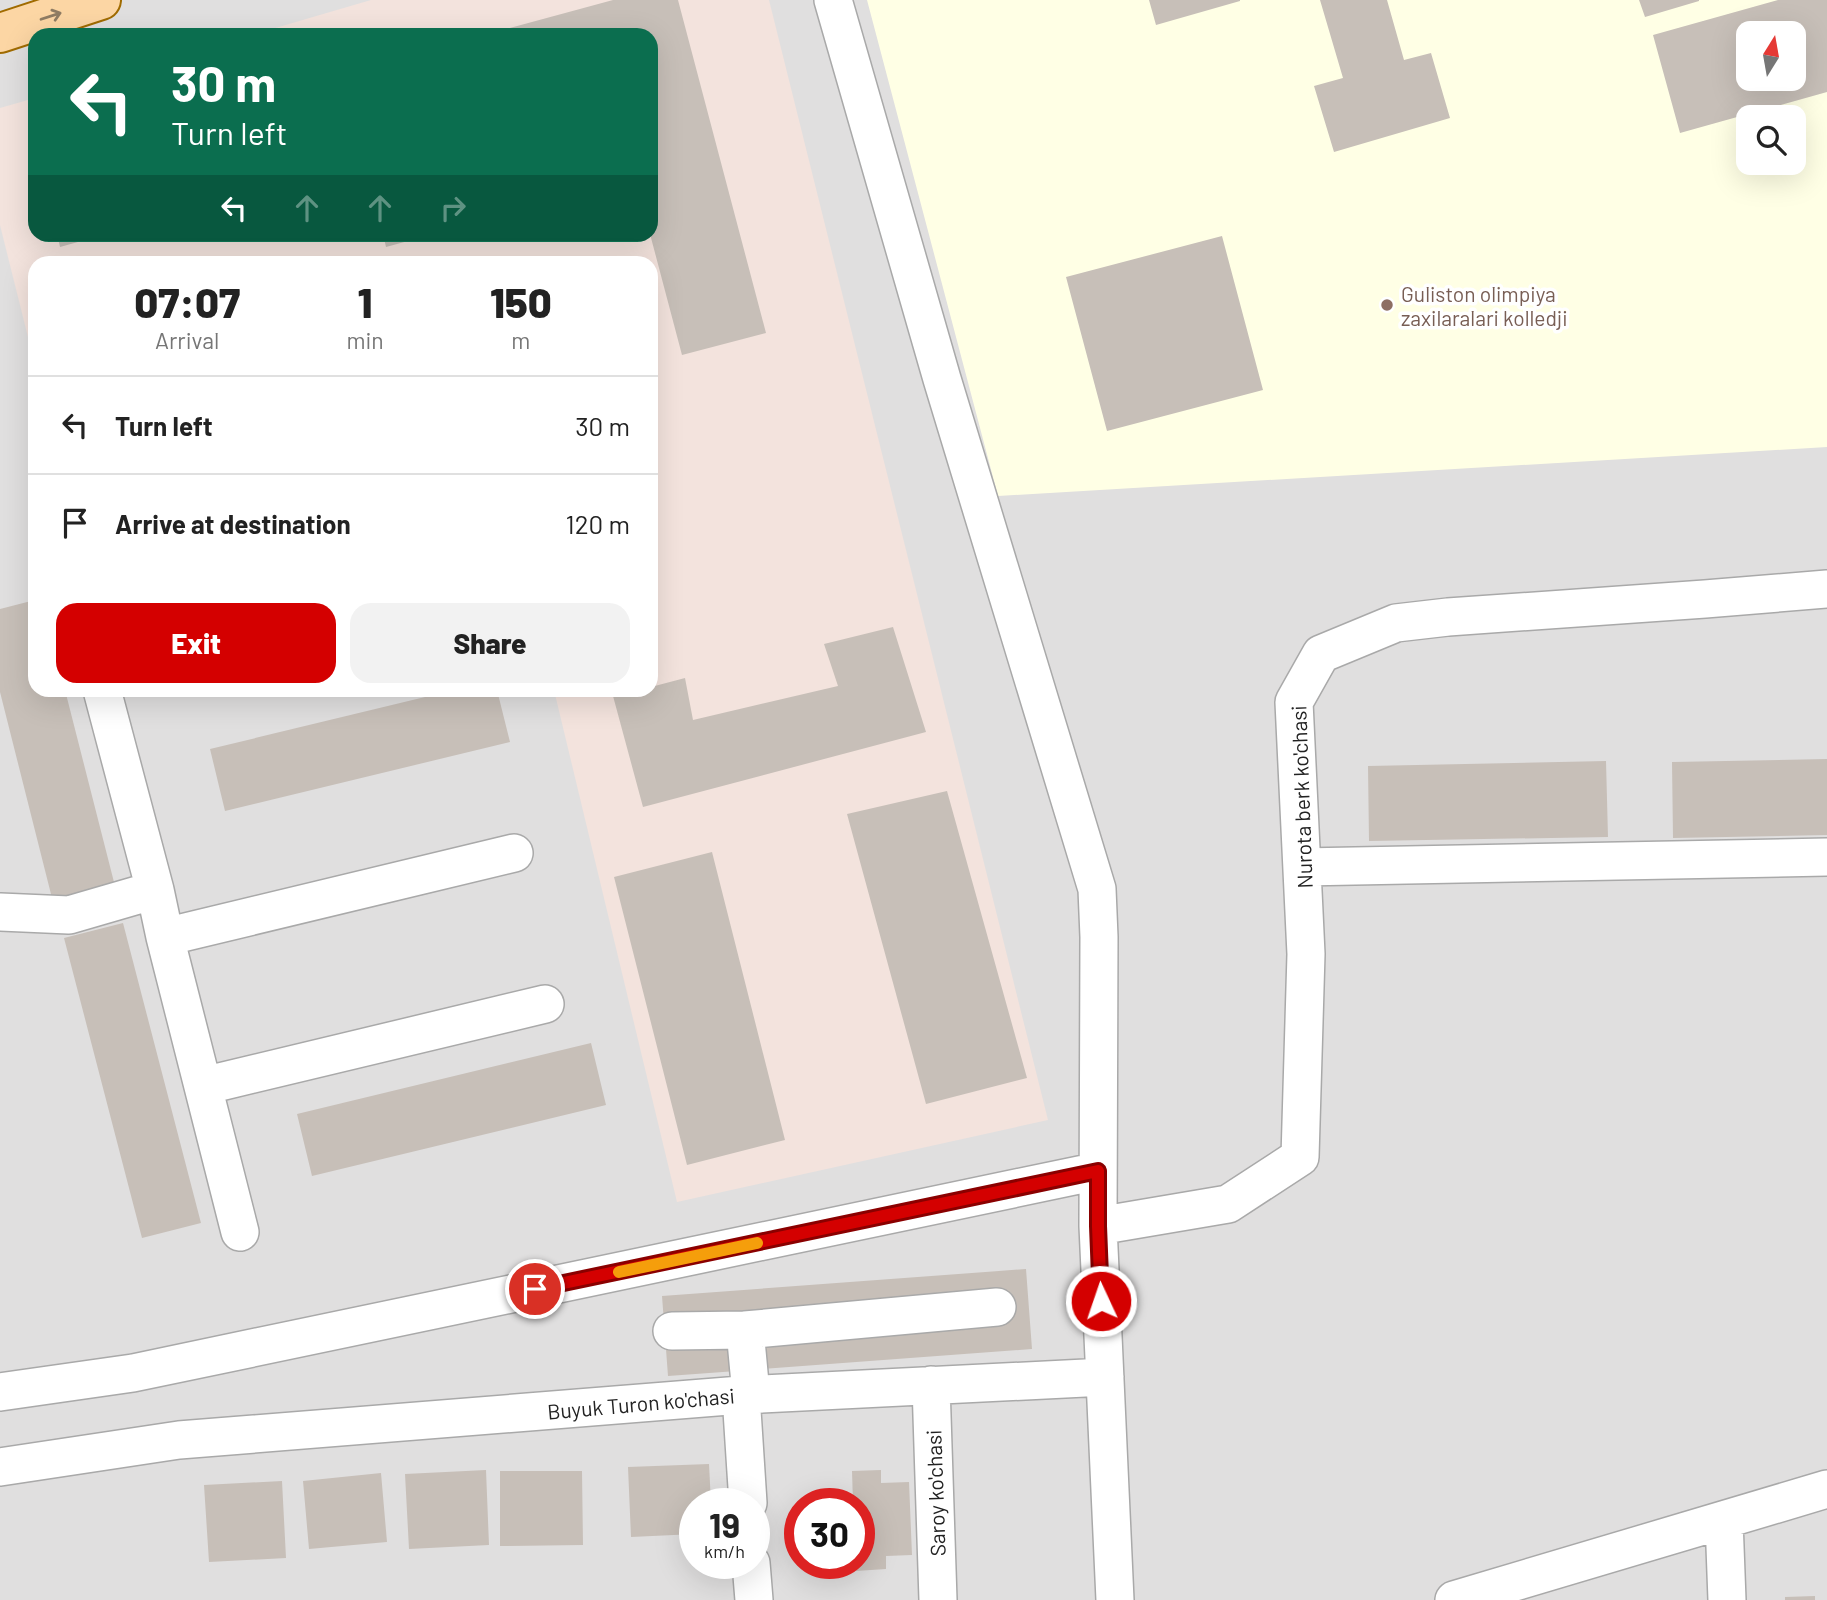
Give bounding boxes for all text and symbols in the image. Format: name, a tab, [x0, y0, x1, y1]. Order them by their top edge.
one-way arrow	[39, 9, 61, 22]
north arrow	[1736, 21, 1806, 91]
map controls	[1736, 21, 1806, 175]
text: 30 m	[171, 53, 276, 112]
icon: left	[56, 56, 147, 147]
button: search	[1736, 105, 1806, 175]
text: Turn left	[171, 113, 288, 151]
icon: left	[215, 189, 253, 227]
icon: ahead	[288, 189, 326, 227]
icon: ahead	[361, 189, 399, 227]
icon: right	[434, 189, 472, 227]
text: 07:07	[134, 276, 240, 326]
text: 1	[358, 276, 372, 326]
text: 150	[490, 276, 552, 326]
place label: Guliston olimpiya zaxilaralari kolledji	[1401, 281, 1568, 330]
marker: Guliston olimpiya zaxilaralari kolledji	[1379, 297, 1395, 313]
text: Arrival	[155, 326, 219, 354]
text: min	[346, 326, 384, 354]
text: m	[511, 326, 530, 354]
icon: left	[56, 406, 94, 444]
text: Turn left	[115, 410, 213, 441]
text: 30 m	[575, 410, 630, 441]
icon: arrive	[56, 504, 94, 542]
text: Arrive at destination	[115, 508, 351, 539]
text: 120 m	[566, 508, 630, 539]
button: Exit	[56, 603, 336, 683]
button: Share	[350, 603, 630, 683]
street label: Nurota berk ko'chasi	[1285, 705, 1317, 889]
pin	[505, 1259, 565, 1319]
position arrow	[1064, 1264, 1138, 1338]
icon: arrive	[516, 1270, 554, 1308]
street label: Buyuk Turon ko'chasi	[546, 1382, 736, 1424]
street label: Saroy ko'chasi	[920, 1429, 950, 1557]
speed limit sign: 30	[784, 1488, 875, 1579]
text: 19	[709, 1503, 740, 1545]
text: km/h	[704, 1540, 745, 1562]

